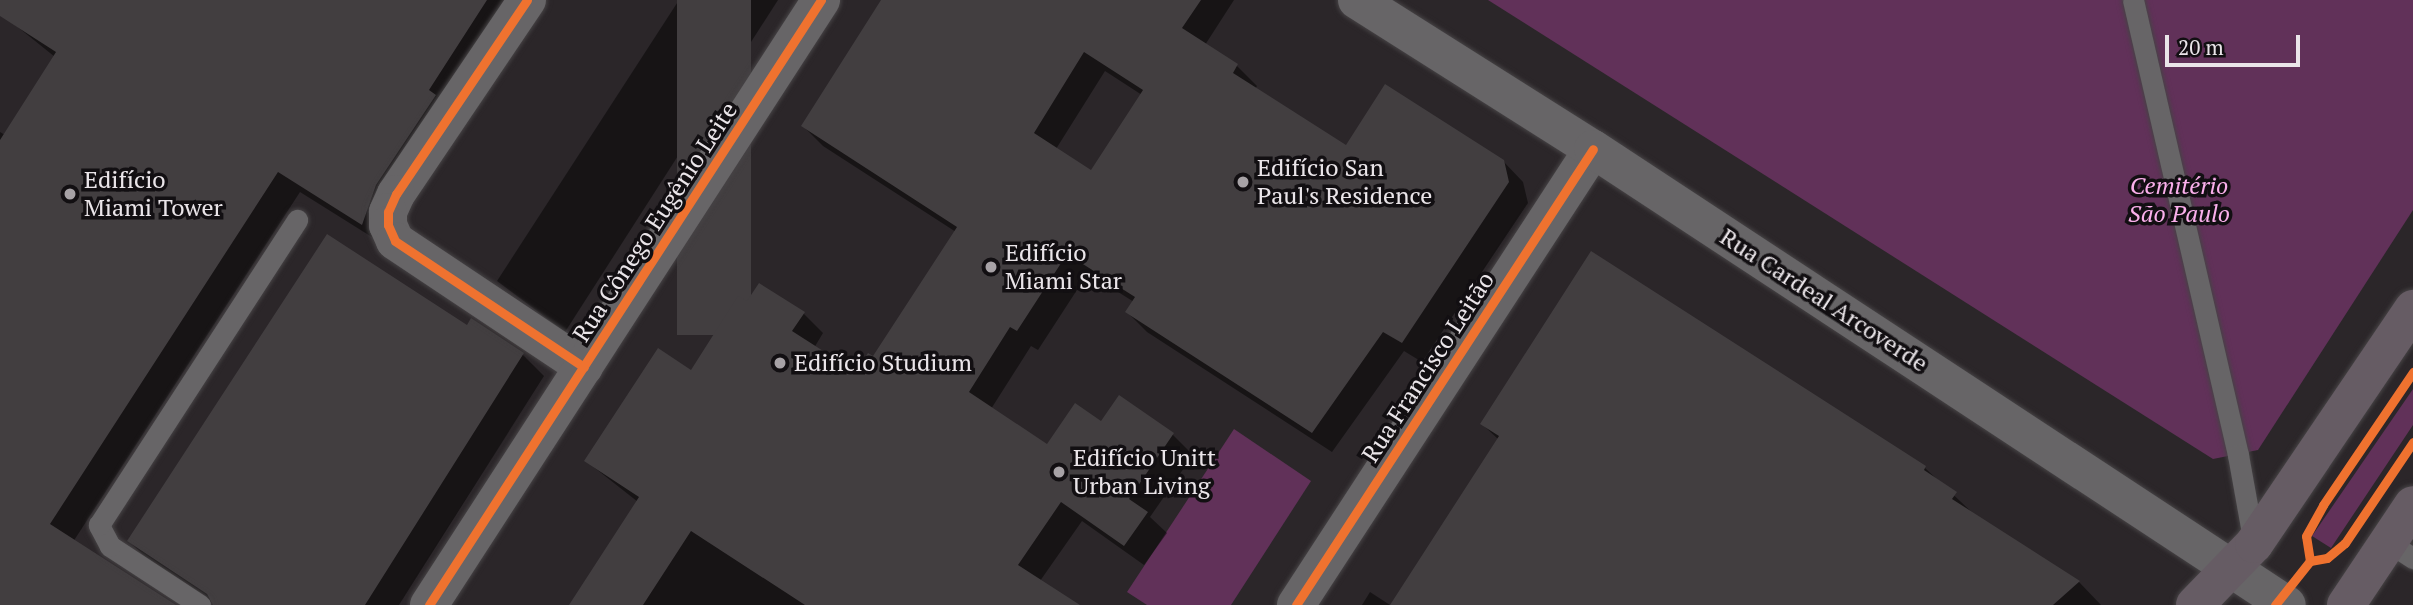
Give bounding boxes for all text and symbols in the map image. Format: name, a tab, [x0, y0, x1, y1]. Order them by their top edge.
scale bar	[2168, 21, 2303, 65]
text: 20 m	[2178, 33, 2224, 61]
street label: Rua Cônego Eugênio Leite	[567, 97, 743, 347]
place label: Edifício San Paul's Residence	[1257, 154, 1432, 210]
place label: Edifício Miami Tower	[84, 166, 223, 222]
park label: Cemitério São Paulo	[2128, 172, 2230, 228]
marker: Edifício San Paul's Residence	[1235, 174, 1251, 190]
marker: Edifício Miami Tower	[62, 186, 78, 202]
street label: Rua Cardeal Arcoverde	[1715, 222, 1933, 378]
place label: Edifício Miami Star	[1005, 239, 1122, 295]
marker: Edifício Miami Star	[983, 259, 999, 275]
street label: Rua Francisco Leitão	[1356, 266, 1500, 468]
place label: Edifício Studium	[794, 349, 972, 377]
marker: Edifício Studium	[772, 355, 788, 371]
place label: Edifício Unitt Urban Living	[1073, 444, 1216, 500]
marker: Edifício Unitt Urban Living	[1051, 464, 1067, 480]

